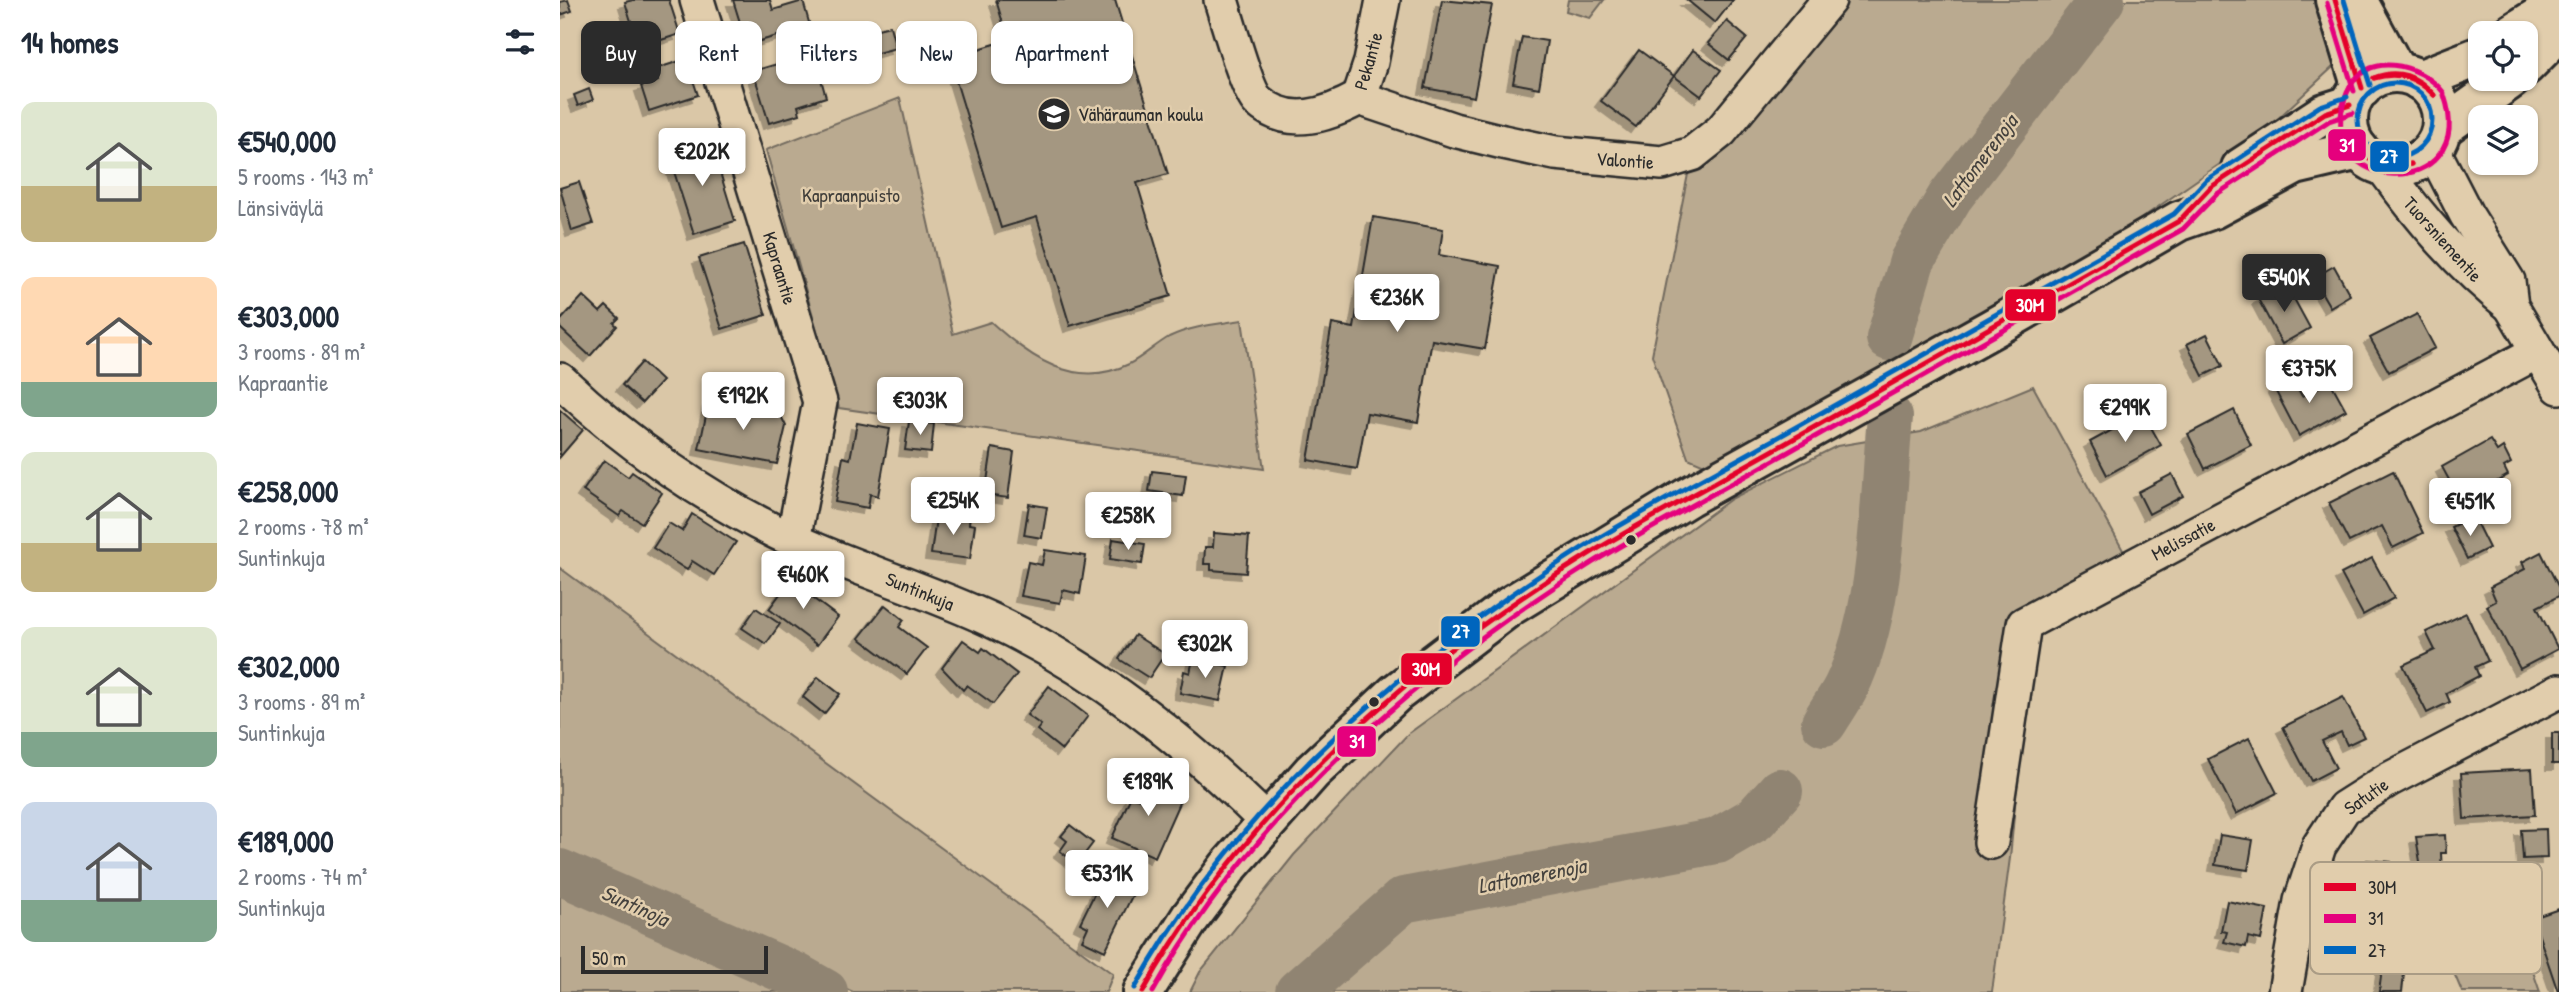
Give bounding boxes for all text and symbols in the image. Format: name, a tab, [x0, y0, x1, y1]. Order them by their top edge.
chip: Buy	[581, 21, 661, 84]
chip: Rent	[675, 21, 762, 84]
chip: Filters	[776, 21, 882, 84]
chip: New	[896, 21, 977, 84]
chip: Apartment	[991, 21, 1133, 84]
map controls	[2468, 21, 2538, 175]
button: locate	[2468, 21, 2538, 91]
text: 14 homes	[21, 22, 119, 62]
icon: filters	[501, 23, 539, 61]
street label: Pekantie	[1347, 29, 1389, 93]
school or university icon: Vähärauman koulu	[1035, 95, 1073, 133]
place label: Vähärauman koulu	[1078, 101, 1203, 127]
button: layers	[2468, 105, 2538, 175]
water label: Lattomerenoja	[1935, 106, 2026, 213]
text: €540,000	[238, 121, 336, 161]
pin: €202K	[653, 128, 751, 188]
line badge: 31	[2327, 128, 2367, 162]
icon: home	[77, 130, 161, 214]
text: 31	[2339, 132, 2355, 158]
text: €202K	[675, 135, 729, 166]
line badge: 27	[2369, 140, 2410, 173]
text: 27	[2380, 143, 2398, 169]
street label: Valontie	[1595, 145, 1655, 175]
text: 5 rooms · 143 m²	[238, 161, 374, 192]
park label: Kapraanpuisto	[802, 182, 900, 208]
street label: Tuorsniementie	[2398, 191, 2489, 288]
text: Länsiväylä	[238, 192, 323, 223]
street label: Kapraantie	[757, 228, 803, 308]
pin: €540K	[2235, 254, 2333, 314]
text: €540K	[2258, 261, 2310, 292]
pin: €236K	[1348, 274, 1446, 334]
text: €236K	[1370, 281, 1424, 312]
line badge: 30M	[2004, 288, 2057, 322]
text: 30M	[2016, 292, 2044, 318]
text: €303,000	[238, 296, 339, 336]
icon: home	[77, 305, 161, 389]
text: 3 rooms · 89 m²	[238, 336, 365, 367]
pin: €375K	[2260, 346, 2358, 405]
text: €375K	[2282, 352, 2336, 383]
text: Kapraantie	[238, 367, 328, 398]
pin: €192K	[694, 372, 792, 432]
pin: €303K	[871, 378, 969, 437]
text: €192K	[718, 379, 768, 410]
text: €303K	[893, 384, 947, 415]
pin: €299K	[2076, 384, 2174, 444]
text: €299K	[2100, 391, 2150, 422]
text: €258,000	[238, 471, 339, 511]
pin: €254K	[904, 477, 1002, 537]
pin: €451K	[2421, 478, 2519, 538]
icon: home	[77, 480, 161, 564]
text: €254K	[927, 484, 979, 515]
text: €451K	[2445, 485, 2495, 516]
pin: €258K	[1079, 492, 1177, 552]
text: €258K	[1101, 499, 1155, 530]
text: 2 rooms · 78 m²	[238, 511, 369, 542]
street label: Melissatie	[2147, 511, 2220, 567]
unlabelled marker	[1624, 533, 1638, 547]
text: Suntinkuja	[238, 542, 325, 573]
pin: €460K	[754, 552, 852, 611]
text: €460K	[777, 558, 829, 589]
street label: Suntinkuja	[882, 566, 959, 617]
line badge: 27	[1440, 615, 1481, 648]
text: 27	[1452, 618, 1470, 644]
pin: €302K	[1156, 620, 1254, 680]
text: €302K	[1178, 627, 1232, 658]
text: €302,000	[238, 646, 340, 686]
line badge: 30M	[1400, 652, 1453, 686]
icon: home	[77, 655, 161, 739]
text: 30M	[1412, 656, 1440, 682]
text: 3 rooms · 89 m²	[238, 686, 365, 717]
unlabelled marker	[1367, 695, 1381, 709]
text: Suntinkuja	[238, 717, 325, 748]
line badge: 31	[1336, 725, 1377, 758]
text: 31	[1349, 728, 1365, 754]
pin: €189K	[1099, 758, 1197, 818]
text: €189K	[1123, 765, 1173, 796]
street label: Satutie	[2339, 771, 2394, 821]
text: €189,000	[238, 821, 334, 861]
icon: home	[77, 830, 161, 914]
pin: €531K	[1058, 850, 1156, 910]
water label: Lattomerenoja	[1476, 850, 1591, 900]
text: €531K	[1081, 857, 1133, 888]
text: 2 rooms · 74 m²	[238, 861, 367, 892]
legend	[2310, 862, 2542, 974]
text: 30M	[2368, 874, 2396, 900]
water label: Suntinoja	[597, 878, 676, 934]
text: Suntinkuja	[238, 892, 325, 923]
text: 31	[2368, 905, 2384, 931]
text: 27	[2368, 937, 2386, 963]
scale bar	[581, 943, 768, 975]
text: 50 m	[592, 945, 626, 971]

